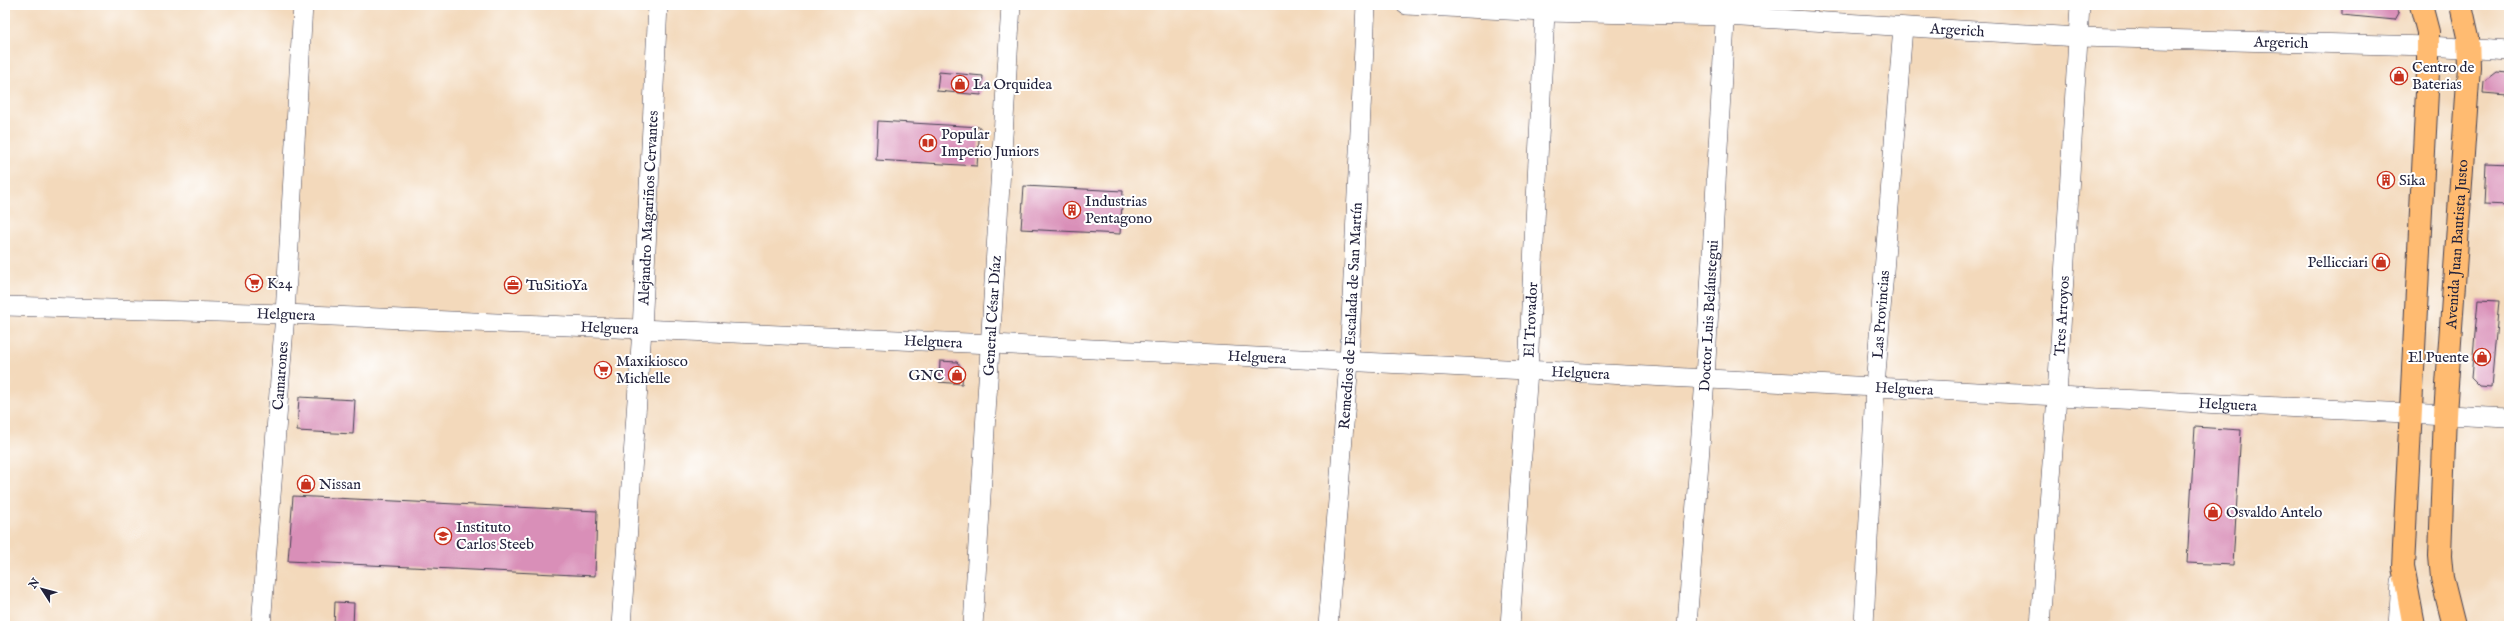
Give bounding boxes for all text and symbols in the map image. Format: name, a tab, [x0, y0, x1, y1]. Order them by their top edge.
street label: Argerich	[1929, 19, 1985, 41]
street label: Argerich	[2253, 32, 2309, 52]
place label: Centro de Baterias	[2412, 58, 2475, 94]
shop icon: Centro de Baterias	[2389, 66, 2409, 86]
shop icon: La Orquidea	[950, 74, 970, 94]
place label: La Orquidea	[973, 75, 1052, 94]
street label: Alejandro Magariños Cervantes	[634, 110, 662, 307]
place label: Popular Imperio Juniors	[941, 125, 1039, 161]
library icon: Popular Imperio Juniors	[918, 133, 938, 153]
street label: Avenida Juan Bautista Justo	[2441, 159, 2472, 330]
building icon: Sika	[2376, 170, 2396, 190]
place label: Sika	[2399, 171, 2426, 190]
place label: Industrias Pentagono	[1085, 192, 1152, 228]
building icon: Industrias Pentagono	[1062, 200, 1082, 220]
street label: Remedios de Escalada de San Martín	[1334, 202, 1366, 430]
street label: Doctor Luis Beláustegui	[1695, 239, 1722, 392]
shop icon: Pellicciari	[2371, 252, 2391, 272]
place label: Pellicciari	[2308, 253, 2368, 272]
street label: General César Díaz	[979, 255, 1005, 376]
street label: Las Provincias	[1868, 269, 1894, 359]
supermarket icon: K24	[244, 273, 264, 293]
place label: K24	[267, 274, 293, 293]
office icon: TuSitioYa	[503, 275, 523, 295]
street label: Tres Arroyos	[2050, 275, 2074, 356]
place label: TuSitioYa	[526, 276, 588, 295]
street label: El Trovador	[1519, 281, 1542, 358]
street label: Helguera	[256, 304, 316, 325]
street label: Helguera	[580, 317, 640, 339]
street label: Helguera	[904, 331, 963, 352]
street label: Camarones	[268, 341, 292, 411]
street label: Helguera	[1227, 346, 1287, 368]
shop icon: El Puente	[2472, 347, 2492, 367]
place label: El Puente	[2408, 348, 2469, 367]
place label: Maxikiosco Michelle	[616, 352, 688, 388]
supermarket icon: Maxikiosco Michelle	[593, 360, 613, 380]
street label: Helguera	[1551, 362, 1611, 384]
shop icon: GNC	[947, 365, 967, 385]
place label: GNC	[909, 366, 944, 385]
street label: Helguera	[1874, 378, 1934, 399]
street label: Helguera	[2198, 393, 2258, 415]
shop icon: Nissan	[296, 474, 316, 494]
place label: Nissan	[319, 475, 361, 494]
shop icon: Osvaldo Antelo	[2203, 502, 2223, 522]
place label: Osvaldo Antelo	[2226, 503, 2322, 522]
place label: Instituto Carlos Steeb	[456, 518, 534, 554]
school or university icon: Instituto Carlos Steeb	[433, 526, 453, 546]
north arrow	[22, 569, 62, 609]
text: N	[26, 575, 43, 592]

